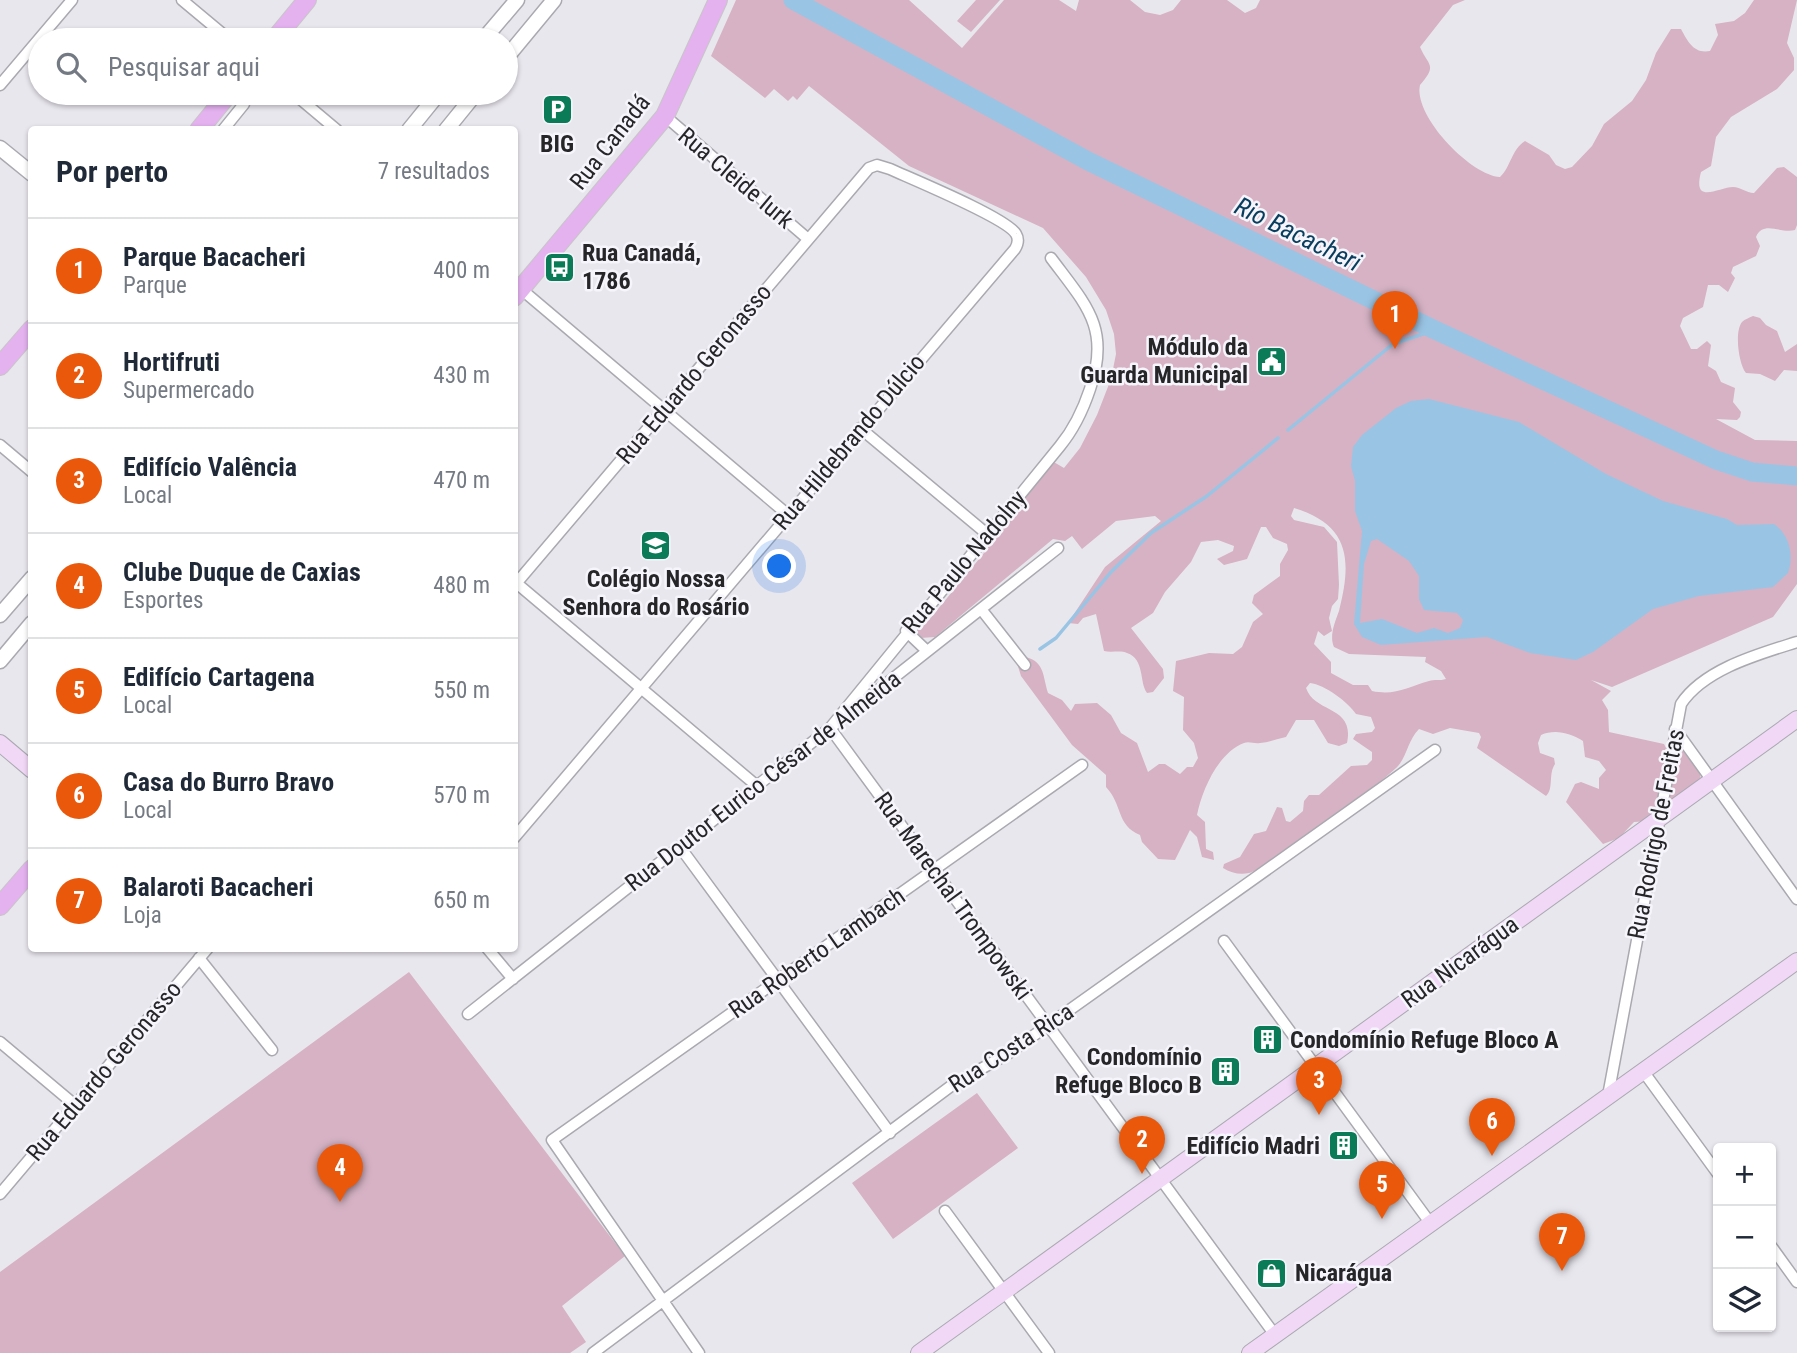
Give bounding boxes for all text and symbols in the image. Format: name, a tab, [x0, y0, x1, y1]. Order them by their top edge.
search box	[28, 28, 518, 105]
icon: search	[52, 48, 90, 86]
text: Pesquisar aqui	[108, 52, 260, 82]
street label: Rua Canadá	[564, 89, 656, 195]
parking icon: BIG	[540, 93, 574, 127]
street label: Rua Cleide Iurk	[673, 122, 799, 234]
place label: BIG	[540, 130, 574, 158]
text: Por perto	[56, 154, 168, 189]
text: 7 resultados	[378, 158, 490, 185]
water label: Rio Bacacheri	[1230, 191, 1366, 277]
place label: Rua Canadá, 1786	[582, 239, 701, 295]
text: Parque Bacacheri	[123, 242, 306, 272]
bus stop icon: Rua Canadá, 1786	[542, 250, 576, 284]
text: 1	[73, 257, 85, 284]
text: 400 m	[433, 257, 490, 284]
text: Parque	[123, 272, 187, 299]
street label: Rua Eduardo Geronasso	[611, 278, 777, 470]
pin: 1	[1372, 291, 1418, 349]
place label: Módulo da Guarda Municipal	[1080, 333, 1248, 389]
public building icon: Módulo da Guarda Municipal	[1254, 344, 1288, 378]
text: Hortifruti	[123, 347, 220, 377]
street label: Rua Hildebrando Dúlcio	[767, 348, 931, 536]
text: 2	[73, 362, 85, 389]
text: 430 m	[433, 362, 490, 389]
text: Supermercado	[123, 377, 255, 404]
text: Edifício Valência	[123, 452, 297, 482]
text: 3	[73, 467, 85, 494]
text: 470 m	[433, 467, 490, 494]
text: Local	[123, 482, 172, 509]
street label: Rua Paulo Nadolny	[896, 485, 1032, 639]
school or university icon: Colégio Nossa Senhora do Rosário	[639, 528, 673, 562]
your location	[762, 549, 796, 583]
text: Clube Duque de Caxias	[123, 557, 361, 587]
place label: Colégio Nossa Senhora do Rosário	[562, 565, 750, 621]
text: 4	[73, 572, 85, 599]
text: 480 m	[433, 572, 490, 599]
text: Esportes	[123, 587, 203, 614]
text: Edifício Cartagena	[123, 662, 315, 692]
street label: Rua Doutor Eurico César de Almeida	[620, 665, 906, 897]
text: 5	[73, 677, 85, 704]
text: 550 m	[433, 677, 490, 704]
text: Local	[123, 692, 172, 719]
street label: Rua Rodrigo de Freitas	[1622, 727, 1690, 941]
text: Casa do Burro Bravo	[123, 767, 334, 797]
text: 6	[73, 782, 85, 809]
text: 570 m	[433, 782, 490, 809]
street label: Rua Marechal Trompowski	[868, 787, 1038, 1005]
text: Local	[123, 797, 172, 824]
text: Balaroti Bacacheri	[123, 872, 314, 902]
street label: Rua Roberto Lambach	[724, 882, 910, 1024]
text: 7	[73, 887, 85, 914]
text: 650 m	[433, 887, 490, 914]
text: Loja	[123, 902, 162, 929]
street label: Rua Nicarágua	[1396, 910, 1524, 1014]
street label: Rua Eduardo Geronasso	[21, 975, 187, 1167]
street label: Rua Costa Rica	[943, 997, 1079, 1099]
building icon: Condomínio Refuge Bloco A	[1250, 1023, 1284, 1057]
place label: Condomínio Refuge Bloco A	[1290, 1026, 1559, 1054]
place label: Condomínio Refuge Bloco B	[1055, 1043, 1202, 1099]
building icon: Condomínio Refuge Bloco B	[1208, 1054, 1242, 1088]
pin: 3	[1296, 1057, 1342, 1115]
pin: 6	[1469, 1098, 1515, 1156]
pin: 2	[1119, 1116, 1165, 1174]
building icon: Edifício Madri	[1326, 1129, 1360, 1163]
place label: Edifício Madri	[1186, 1132, 1320, 1160]
map controls	[1713, 1143, 1776, 1332]
button: +	[1713, 1143, 1776, 1206]
pin: 4	[317, 1144, 363, 1202]
pin: 5	[1359, 1161, 1405, 1219]
button: −	[1713, 1206, 1776, 1269]
pin: 7	[1539, 1213, 1585, 1271]
shop icon: Nicarágua	[1255, 1256, 1289, 1290]
place label: Nicarágua	[1295, 1259, 1392, 1287]
button: layers	[1713, 1269, 1776, 1332]

